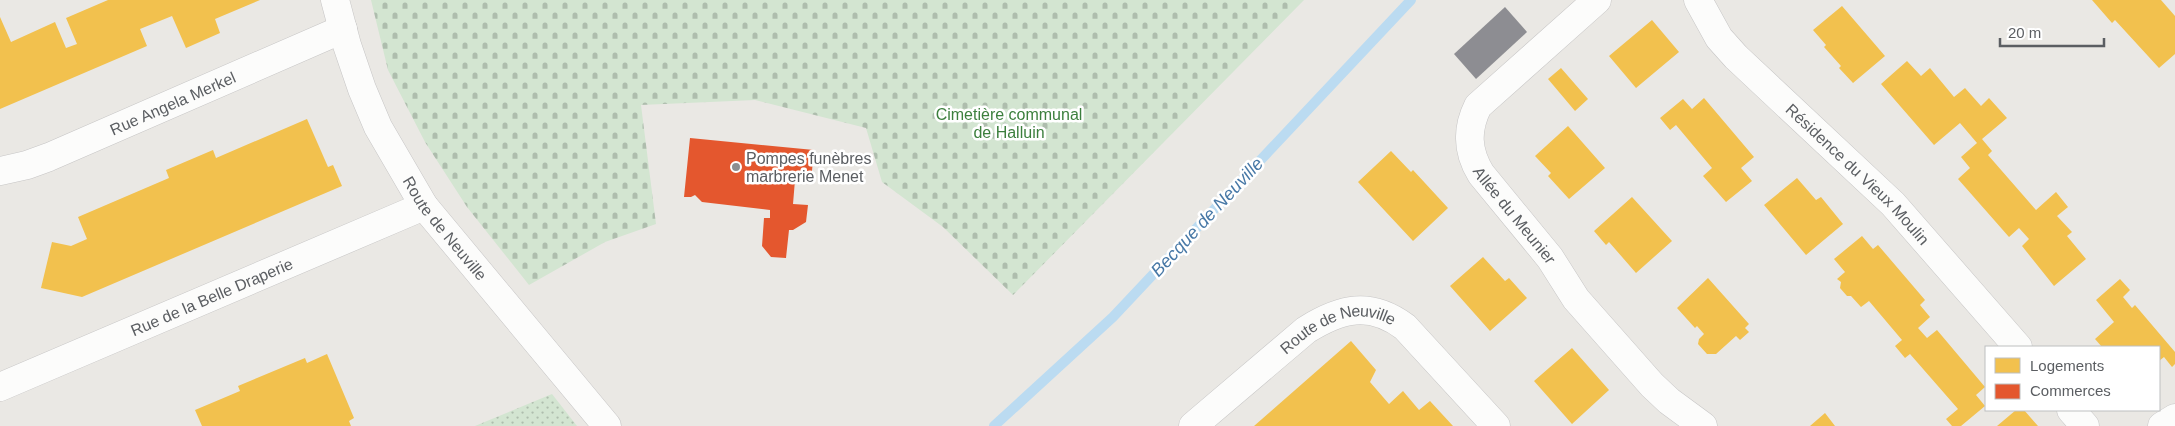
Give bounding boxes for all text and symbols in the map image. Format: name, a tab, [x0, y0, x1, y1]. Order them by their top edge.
scale bar	[2000, 15, 2104, 47]
text: 20 m	[2008, 24, 2041, 41]
street label: Rue Angela Merkel	[107, 68, 238, 138]
street label: Résidence du Vieux Moulin	[1783, 100, 1933, 248]
park label: Cimetière communal de Halluin	[936, 106, 1082, 141]
place label: Pompes funèbres marbrerie Menet	[746, 150, 871, 185]
water label: Becque de Neuville	[1147, 153, 1267, 281]
marker: Pompes funèbres marbrerie Menet	[730, 161, 742, 173]
street label: Allée du Meunier	[1470, 164, 1560, 267]
street label: Route de Neuville	[400, 173, 490, 283]
street label: Rue de la Belle Draperie	[128, 255, 295, 339]
street label: Route de Neuville	[1277, 302, 1399, 357]
legend	[1985, 346, 2160, 411]
text: Logements	[2030, 357, 2104, 374]
text: Commerces	[2030, 382, 2111, 399]

